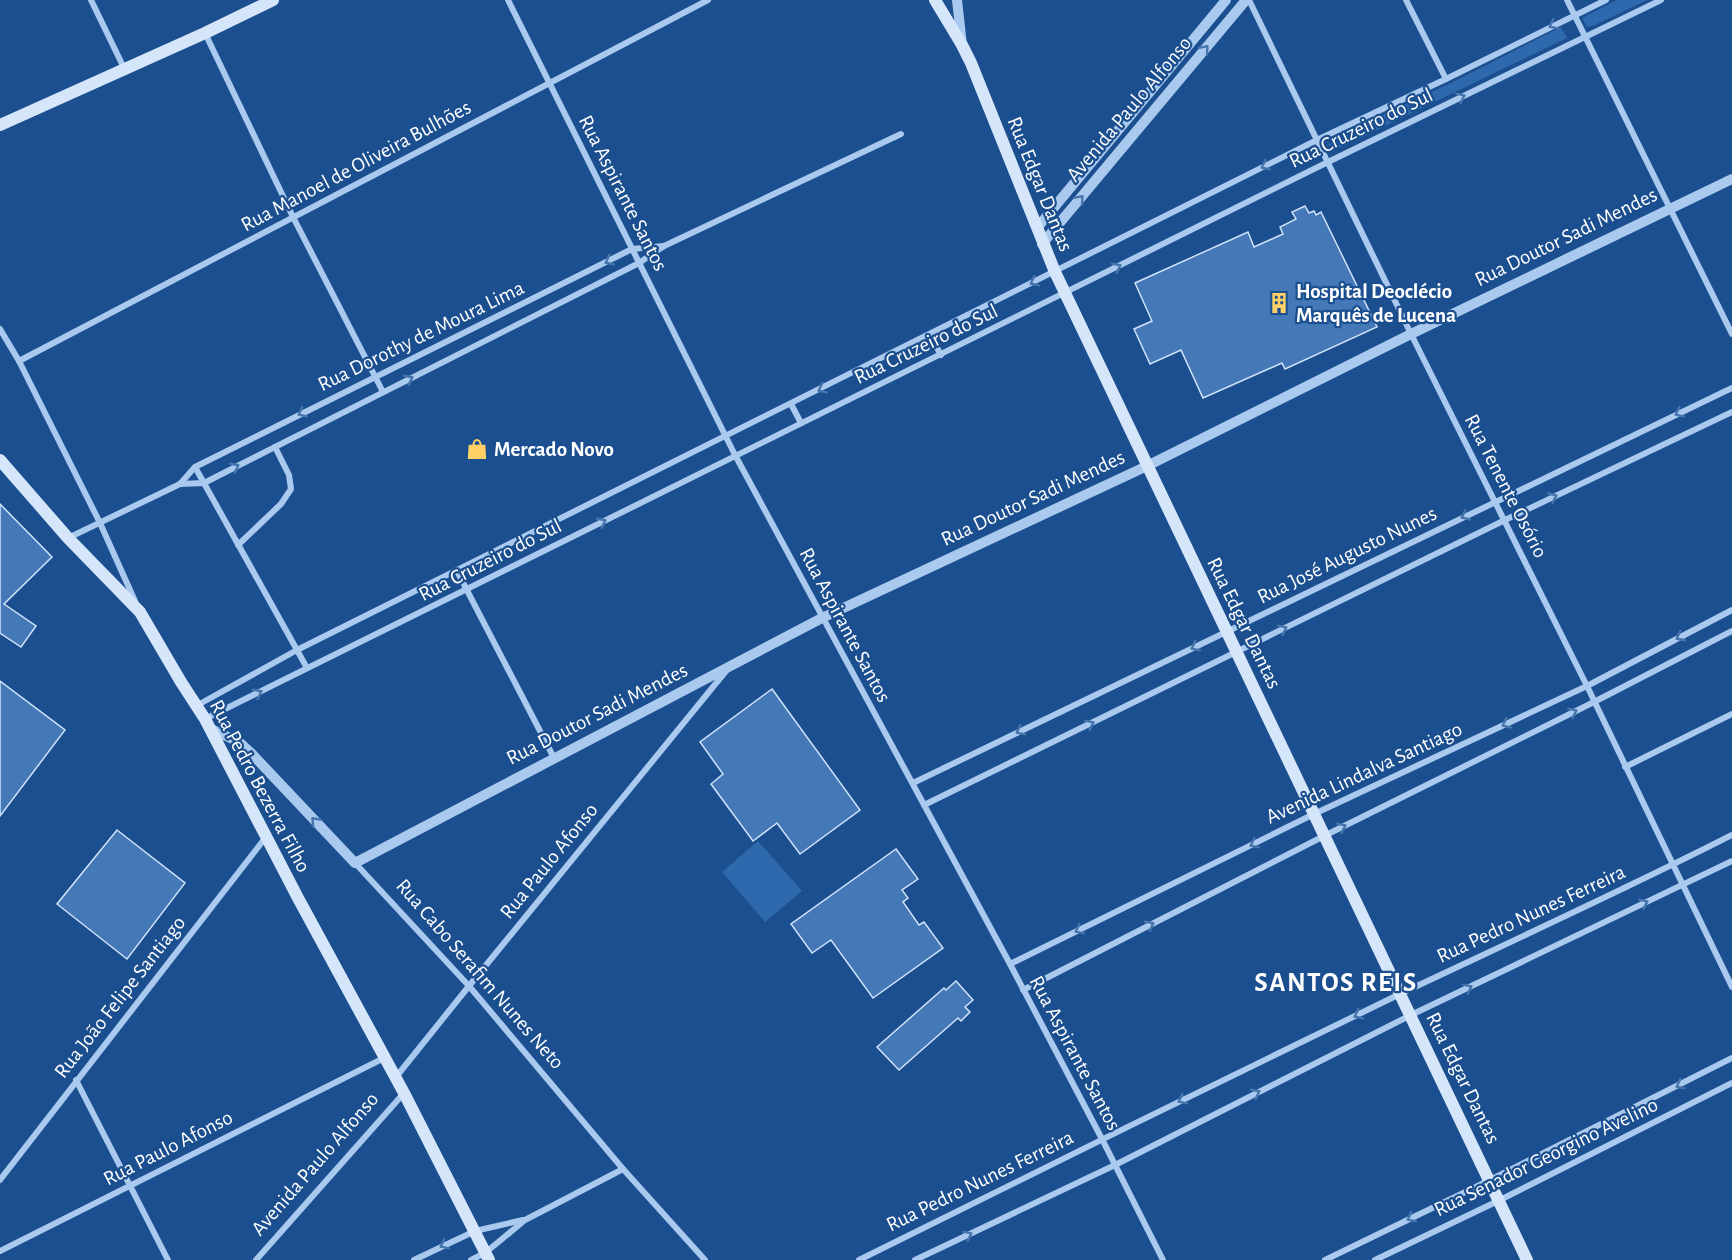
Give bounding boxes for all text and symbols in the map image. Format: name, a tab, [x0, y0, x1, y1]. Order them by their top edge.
one-way arrow	[1549, 18, 1559, 29]
street label: Avenida Paulo Alfonso	[1062, 33, 1196, 185]
one-way arrow	[1198, 45, 1209, 56]
street label: Rua Cruzeiro do Sul	[1286, 84, 1436, 172]
one-way arrow	[1455, 93, 1466, 105]
street label: Rua Manoel de Oliveira Bulhões	[238, 96, 474, 236]
street label: Rua Aspirante Santos	[575, 112, 671, 274]
street label: Rua Edgar Dantas	[1003, 114, 1077, 254]
one-way arrow	[1260, 159, 1271, 171]
street label: Rua Doutor Sadi Mendes	[1471, 184, 1661, 290]
one-way arrow	[1073, 195, 1084, 206]
one-way arrow	[604, 254, 615, 265]
one-way arrow	[1111, 263, 1122, 275]
one-way arrow	[1030, 275, 1041, 286]
street label: Rua Dorothy de Moura Lima	[315, 277, 528, 395]
place label: Hospital Deoclécio Marquês de Lucena	[1296, 281, 1456, 326]
building icon: Hospital Deoclécio Marquês de Lucena	[1267, 291, 1291, 315]
street label: Rua Cruzeiro do Sul	[851, 300, 1001, 388]
one-way arrow	[403, 375, 414, 387]
one-way arrow	[818, 381, 829, 393]
one-way arrow	[298, 406, 309, 418]
one-way arrow	[1675, 406, 1686, 418]
street label: Rua Tenente Osório	[1461, 411, 1551, 561]
shop icon: Mercado Novo	[465, 437, 489, 461]
place label: Mercado Novo	[494, 439, 614, 460]
street label: Rua Doutor Sadi Mendes	[938, 446, 1128, 550]
one-way arrow	[229, 463, 239, 474]
one-way arrow	[1546, 493, 1557, 505]
street label: Rua José Augusto Nunes	[1254, 502, 1440, 608]
one-way arrow	[1461, 508, 1472, 520]
street label: Rua Cruzeiro do Sul	[415, 515, 565, 605]
one-way arrow	[595, 518, 606, 530]
street label: Rua Aspirante Santos	[795, 544, 895, 706]
street label: Rua Edgar Dantas	[1203, 554, 1285, 692]
one-way arrow	[1277, 625, 1288, 636]
one-way arrow	[1676, 630, 1687, 641]
one-way arrow	[1191, 639, 1202, 651]
street label: Rua Doutor Sadi Mendes	[503, 659, 691, 769]
one-way arrow	[251, 689, 262, 700]
street label: Rua Pedro Bezerra Filho	[206, 696, 314, 876]
one-way arrow	[1567, 708, 1578, 720]
one-way arrow	[1501, 717, 1512, 729]
street label: Avenida Lindalva Santiago	[1263, 718, 1465, 828]
one-way arrow	[1083, 720, 1094, 732]
one-way arrow	[1015, 724, 1026, 736]
street label: Rua Paulo Afonso	[496, 799, 602, 923]
one-way arrow	[311, 817, 322, 828]
one-way arrow	[1336, 823, 1347, 834]
one-way arrow	[1249, 837, 1260, 848]
street label: Rua Pedro Nunes Ferreira	[1434, 861, 1629, 967]
street label: Rua Cabo Serafim Nunes Neto	[392, 875, 568, 1073]
one-way arrow	[1638, 899, 1649, 911]
street label: Rua João Felipe Santiago	[50, 912, 190, 1082]
one-way arrow	[1143, 921, 1154, 933]
one-way arrow	[1074, 923, 1085, 935]
district label: SANTOS REIS	[1254, 969, 1418, 996]
street label: Rua Aspirante Santos	[1025, 972, 1125, 1134]
one-way arrow	[1462, 983, 1473, 995]
one-way arrow	[1353, 1008, 1364, 1019]
street label: Rua Edgar Dantas	[1422, 1009, 1504, 1147]
one-way arrow	[1675, 1077, 1686, 1089]
street label: Avenida Paulo Alfonso	[247, 1088, 383, 1240]
one-way arrow	[1250, 1089, 1261, 1101]
one-way arrow	[1178, 1093, 1189, 1105]
street label: Rua Senador Georgino Avelino	[1431, 1094, 1661, 1220]
street label: Rua Paulo Afonso	[100, 1106, 236, 1190]
street label: Rua Pedro Nunes Ferreira	[883, 1126, 1077, 1235]
one-way arrow	[1407, 1211, 1418, 1223]
one-way arrow	[962, 1230, 973, 1242]
one-way arrow	[440, 1238, 451, 1250]

